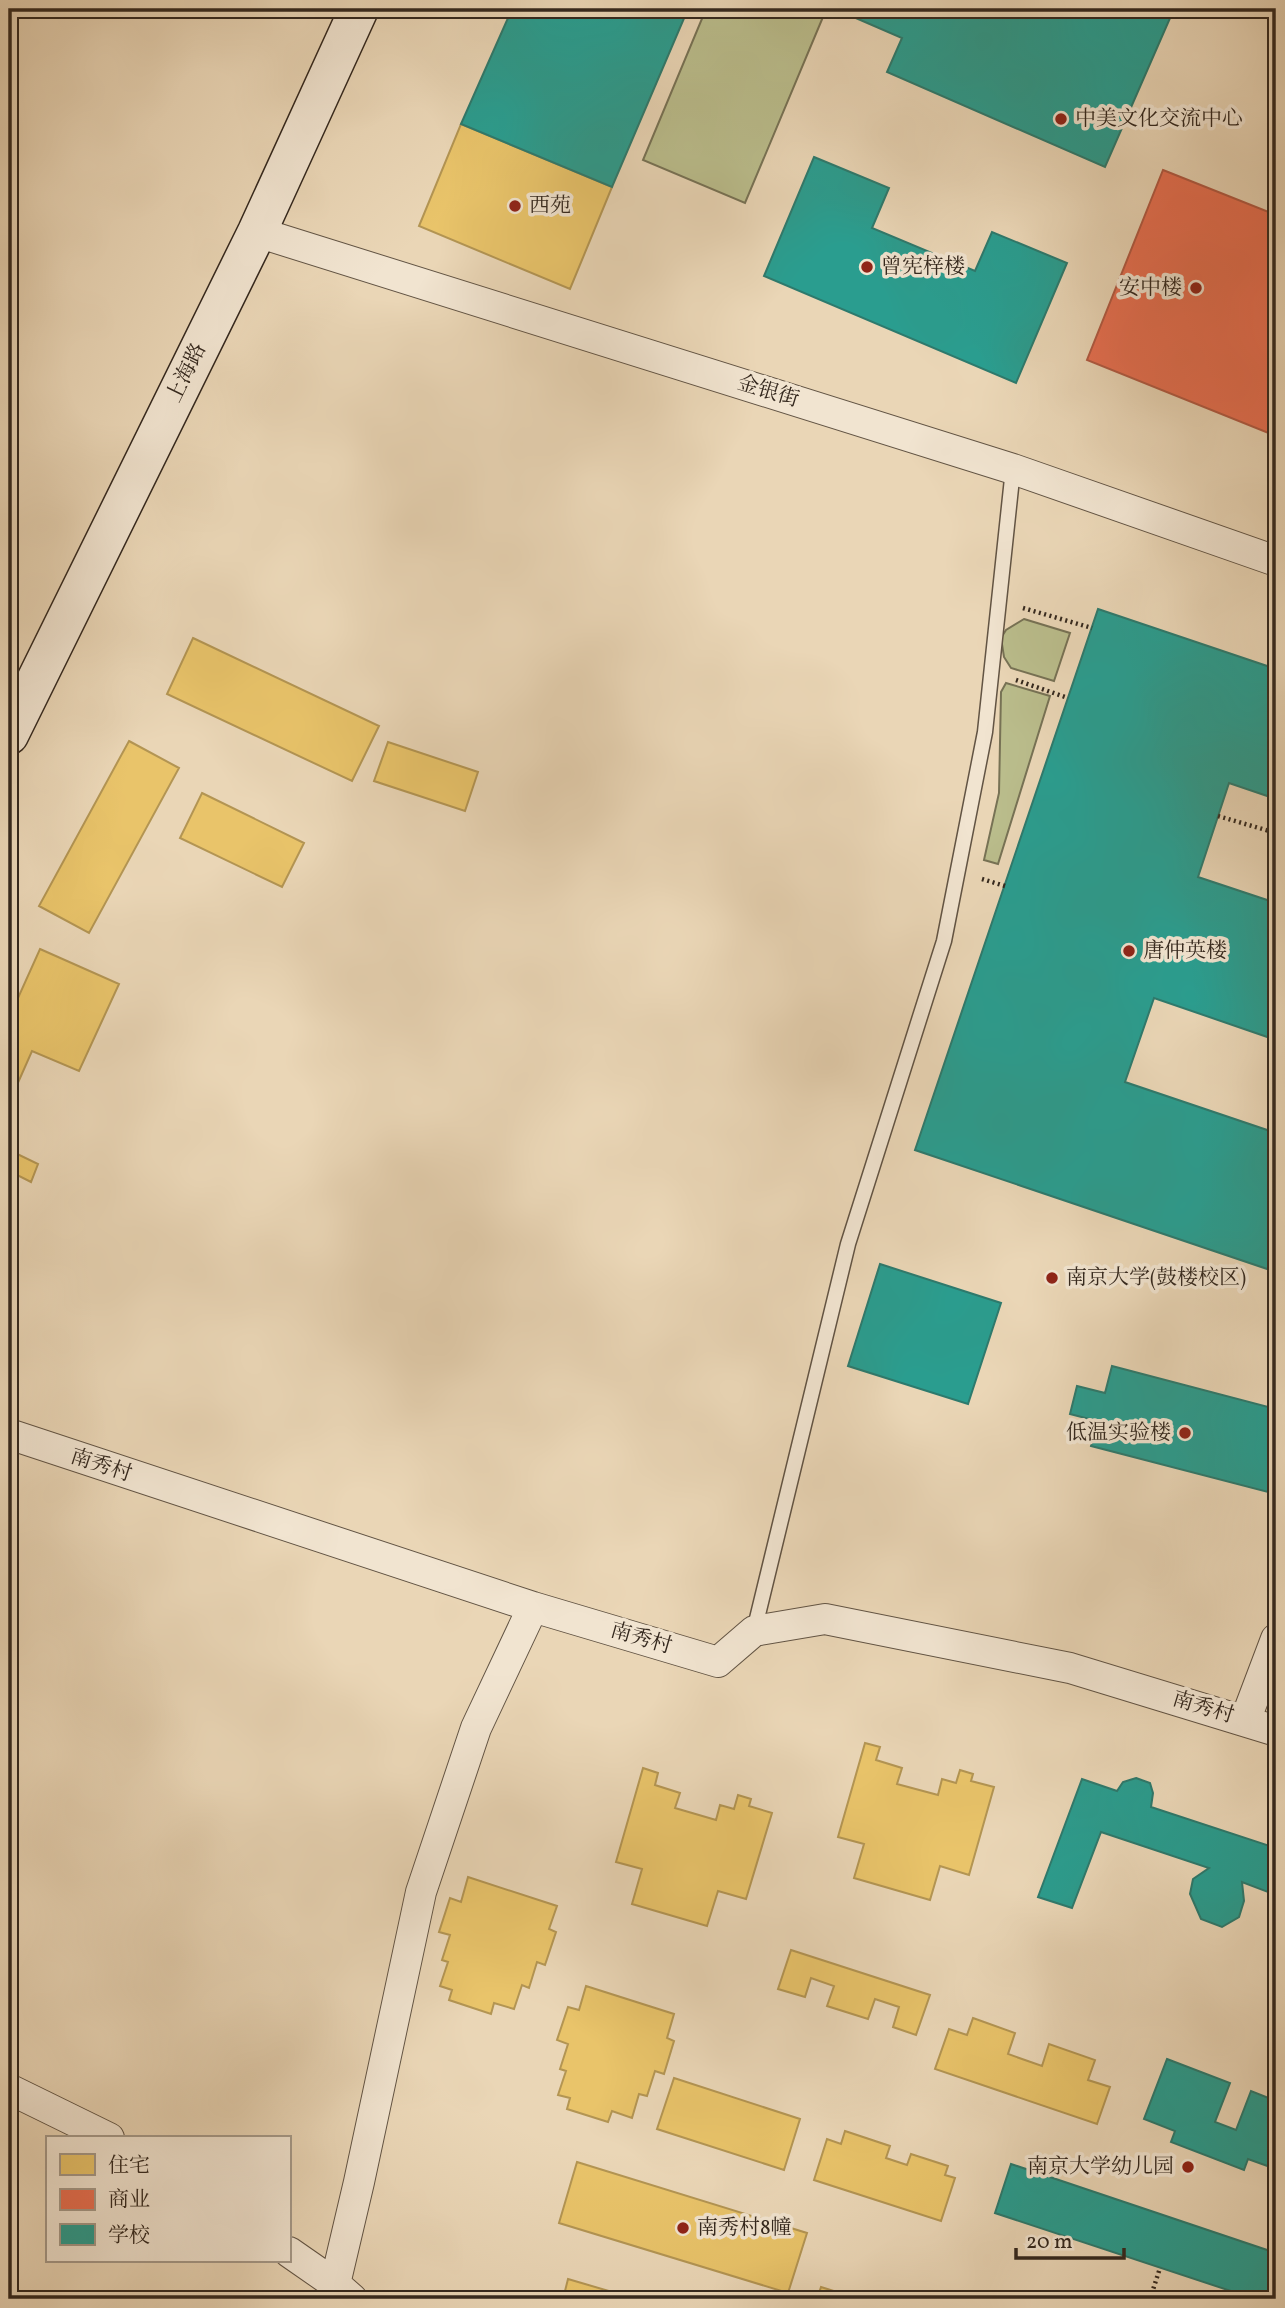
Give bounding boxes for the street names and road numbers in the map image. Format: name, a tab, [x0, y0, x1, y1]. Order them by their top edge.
street label: 上海路	[160, 338, 214, 408]
street label: 金银街	[734, 369, 802, 415]
street label: 南秀村	[67, 1442, 135, 1490]
street label: 南秀村	[607, 1616, 675, 1662]
street label: 南秀村	[1169, 1685, 1237, 1731]

